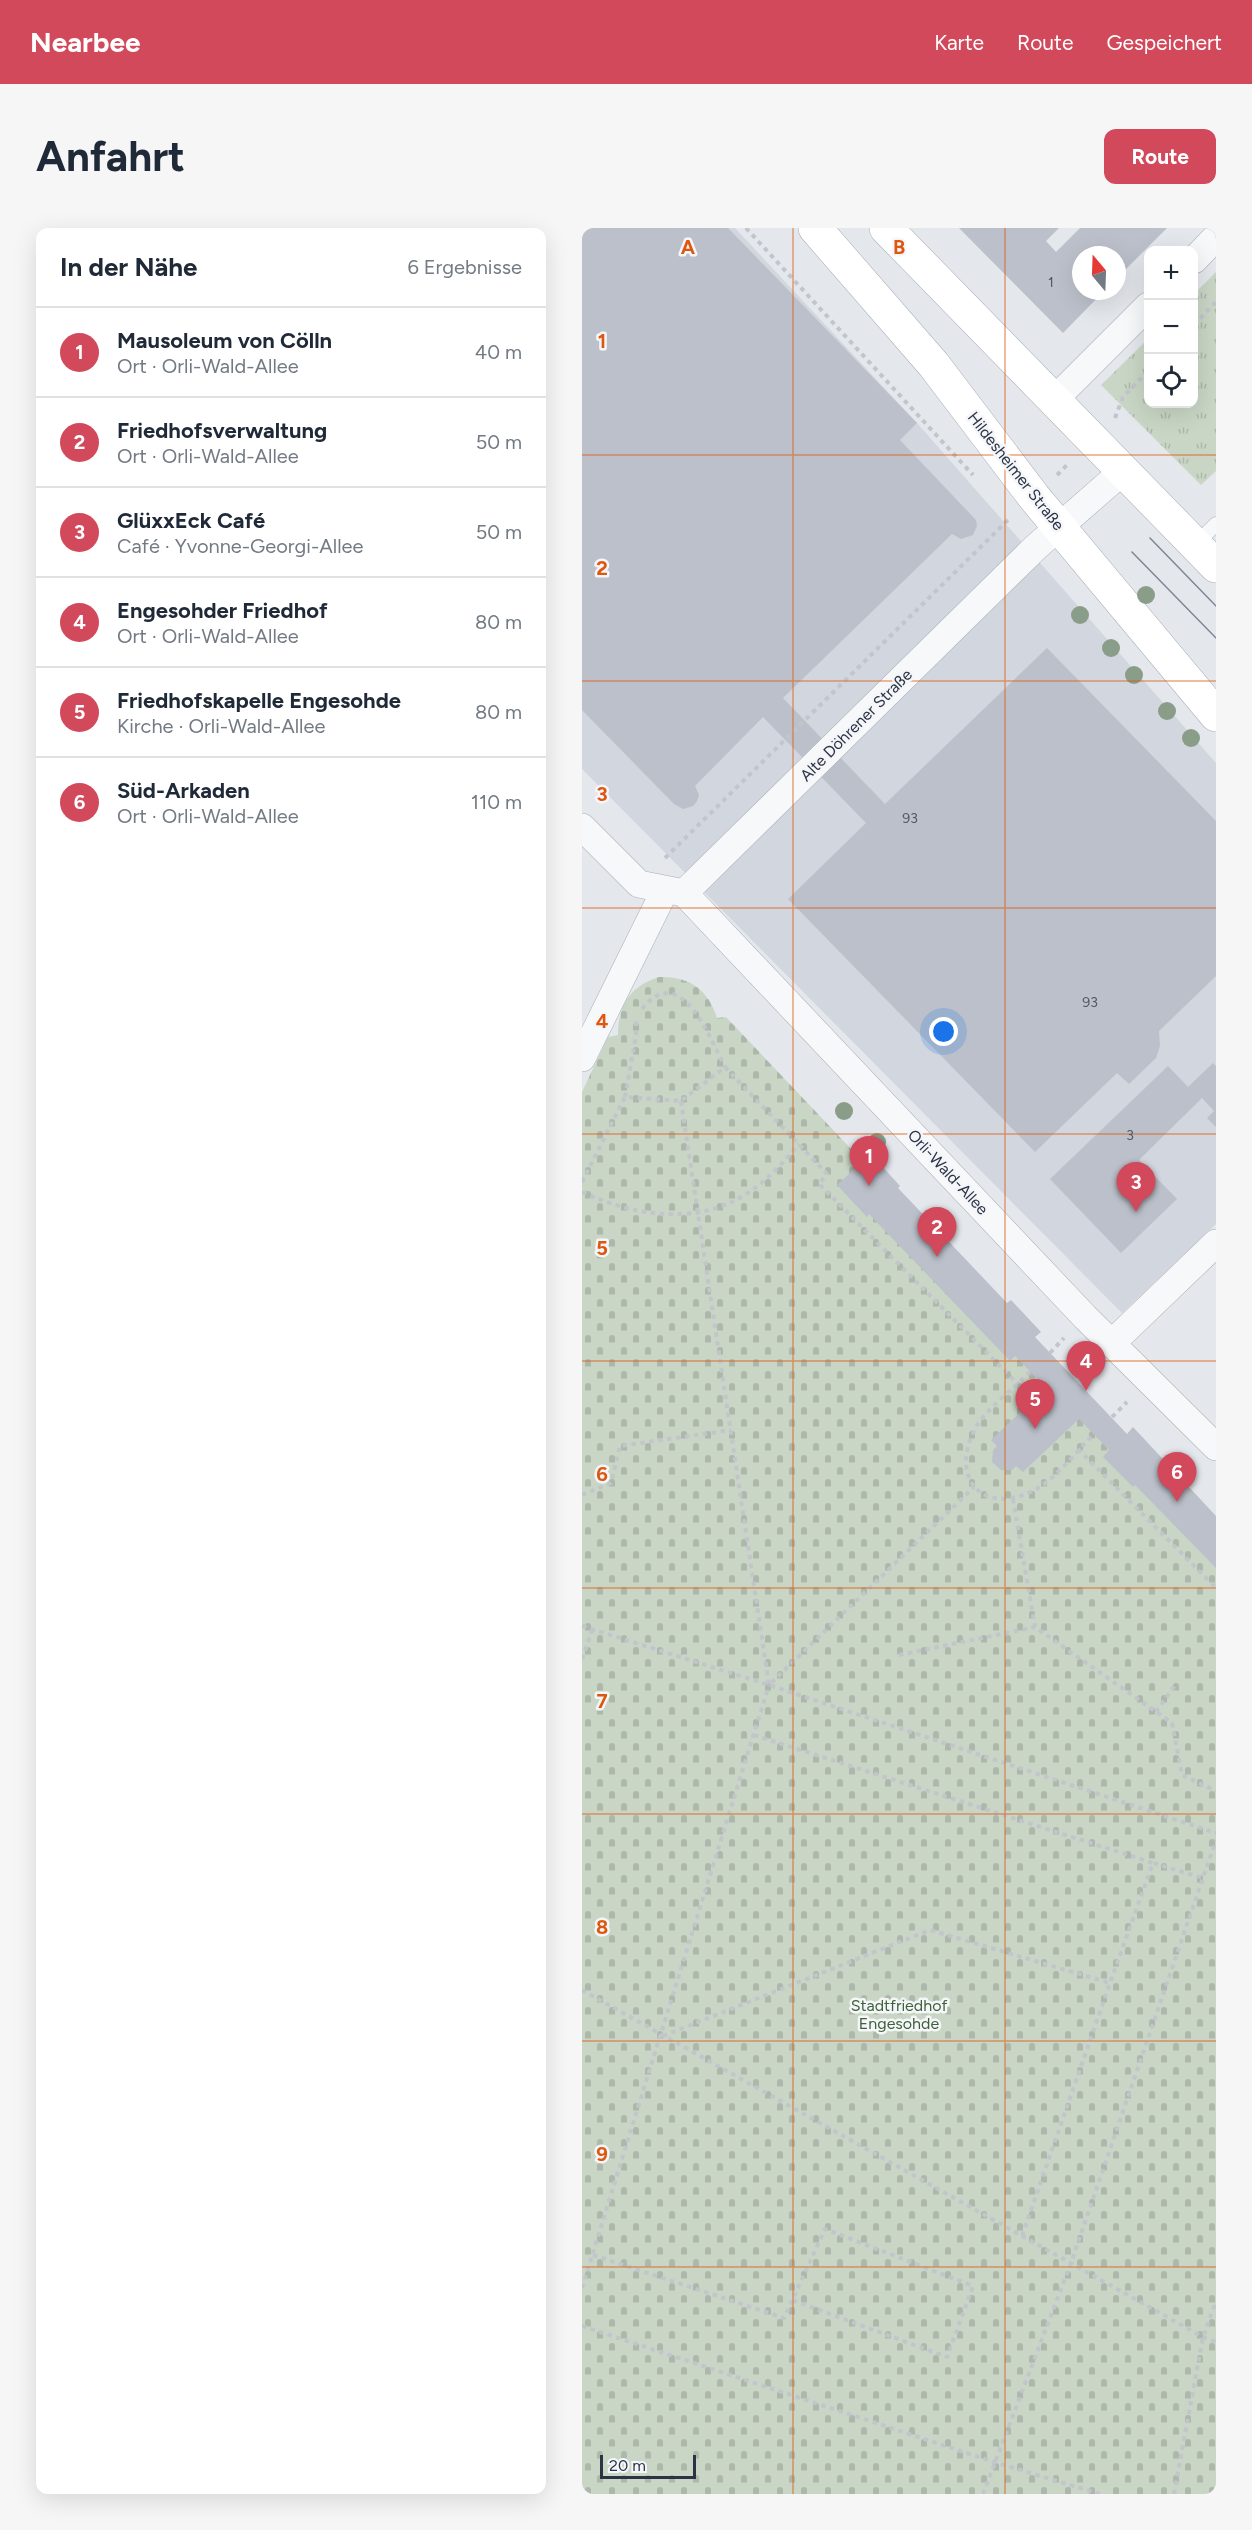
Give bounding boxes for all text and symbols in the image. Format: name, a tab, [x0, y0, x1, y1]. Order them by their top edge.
text: Nearbee	[30, 25, 140, 59]
text: Karte	[934, 30, 984, 55]
text: Route	[1017, 30, 1073, 55]
text: Gespeichert	[1106, 30, 1222, 55]
button: Route	[1104, 129, 1216, 184]
text: Anfahrt	[36, 131, 185, 182]
text: A	[681, 235, 696, 259]
text: B	[893, 235, 905, 259]
north arrow	[1072, 246, 1126, 300]
map controls	[1144, 246, 1198, 408]
button: +	[1144, 246, 1198, 300]
text: In der Nähe	[60, 251, 197, 283]
text: 6 Ergebnisse	[407, 255, 522, 279]
house number: 1	[1048, 274, 1054, 291]
button: −	[1144, 300, 1198, 354]
text: Mausoleum von Cölln	[117, 327, 332, 354]
text: 1	[598, 329, 606, 353]
text: 1	[75, 340, 84, 364]
text: 40 m	[475, 340, 522, 364]
text: Ort · Orli-Wald-Allee	[117, 354, 299, 378]
button: locate	[1144, 354, 1198, 408]
street label: Hildesheimer Straße	[964, 408, 1068, 534]
text: Friedhofsverwaltung	[117, 417, 327, 444]
text: 2	[74, 430, 85, 454]
text: 50 m	[476, 430, 522, 454]
text: Ort · Orli-Wald-Allee	[117, 444, 299, 468]
text: GlüxxEck Café	[117, 507, 265, 534]
text: 3	[74, 520, 85, 544]
text: 50 m	[476, 520, 522, 544]
text: Café · Yvonne-Georgi-Allee	[117, 534, 363, 558]
text: 2	[596, 556, 608, 580]
text: Engesohder Friedhof	[117, 597, 328, 624]
text: 4	[73, 610, 86, 634]
text: 80 m	[475, 610, 522, 634]
text: Ort · Orli-Wald-Allee	[117, 624, 299, 648]
street label: Alte Döhrener Straße	[796, 665, 916, 785]
text: Friedhofskapelle Engesohde	[117, 687, 401, 714]
text: 5	[74, 700, 85, 724]
text: 80 m	[475, 700, 522, 724]
text: Kirche · Orli-Wald-Allee	[117, 714, 325, 738]
text: Süd-Arkaden	[117, 777, 250, 804]
text: 3	[596, 782, 608, 806]
text: 6	[74, 790, 85, 814]
text: 110 m	[471, 790, 522, 814]
text: Ort · Orli-Wald-Allee	[117, 804, 299, 828]
house number: 93	[902, 810, 918, 827]
house number: 93	[1082, 994, 1098, 1011]
text: 4	[596, 1009, 609, 1033]
your location	[929, 1017, 958, 1046]
street label: Orli-Wald-Allee	[904, 1125, 992, 1219]
house number: 3	[1126, 1127, 1134, 1144]
pin: 1	[850, 1136, 888, 1186]
pin: 3	[1116, 1162, 1156, 1212]
pin: 2	[918, 1208, 956, 1257]
text: 5	[596, 1236, 608, 1260]
pin: 4	[1066, 1342, 1106, 1391]
pin: 5	[1016, 1380, 1054, 1429]
pin: 6	[1158, 1452, 1196, 1502]
text: 6	[596, 1462, 608, 1486]
text: 7	[596, 1689, 608, 1713]
text: 8	[596, 1915, 608, 1939]
park label: Stadtfriedhof Engesohde	[851, 1996, 947, 2033]
text: 9	[596, 2142, 608, 2166]
scale bar	[600, 2452, 696, 2480]
text: 20 m	[609, 2456, 646, 2475]

